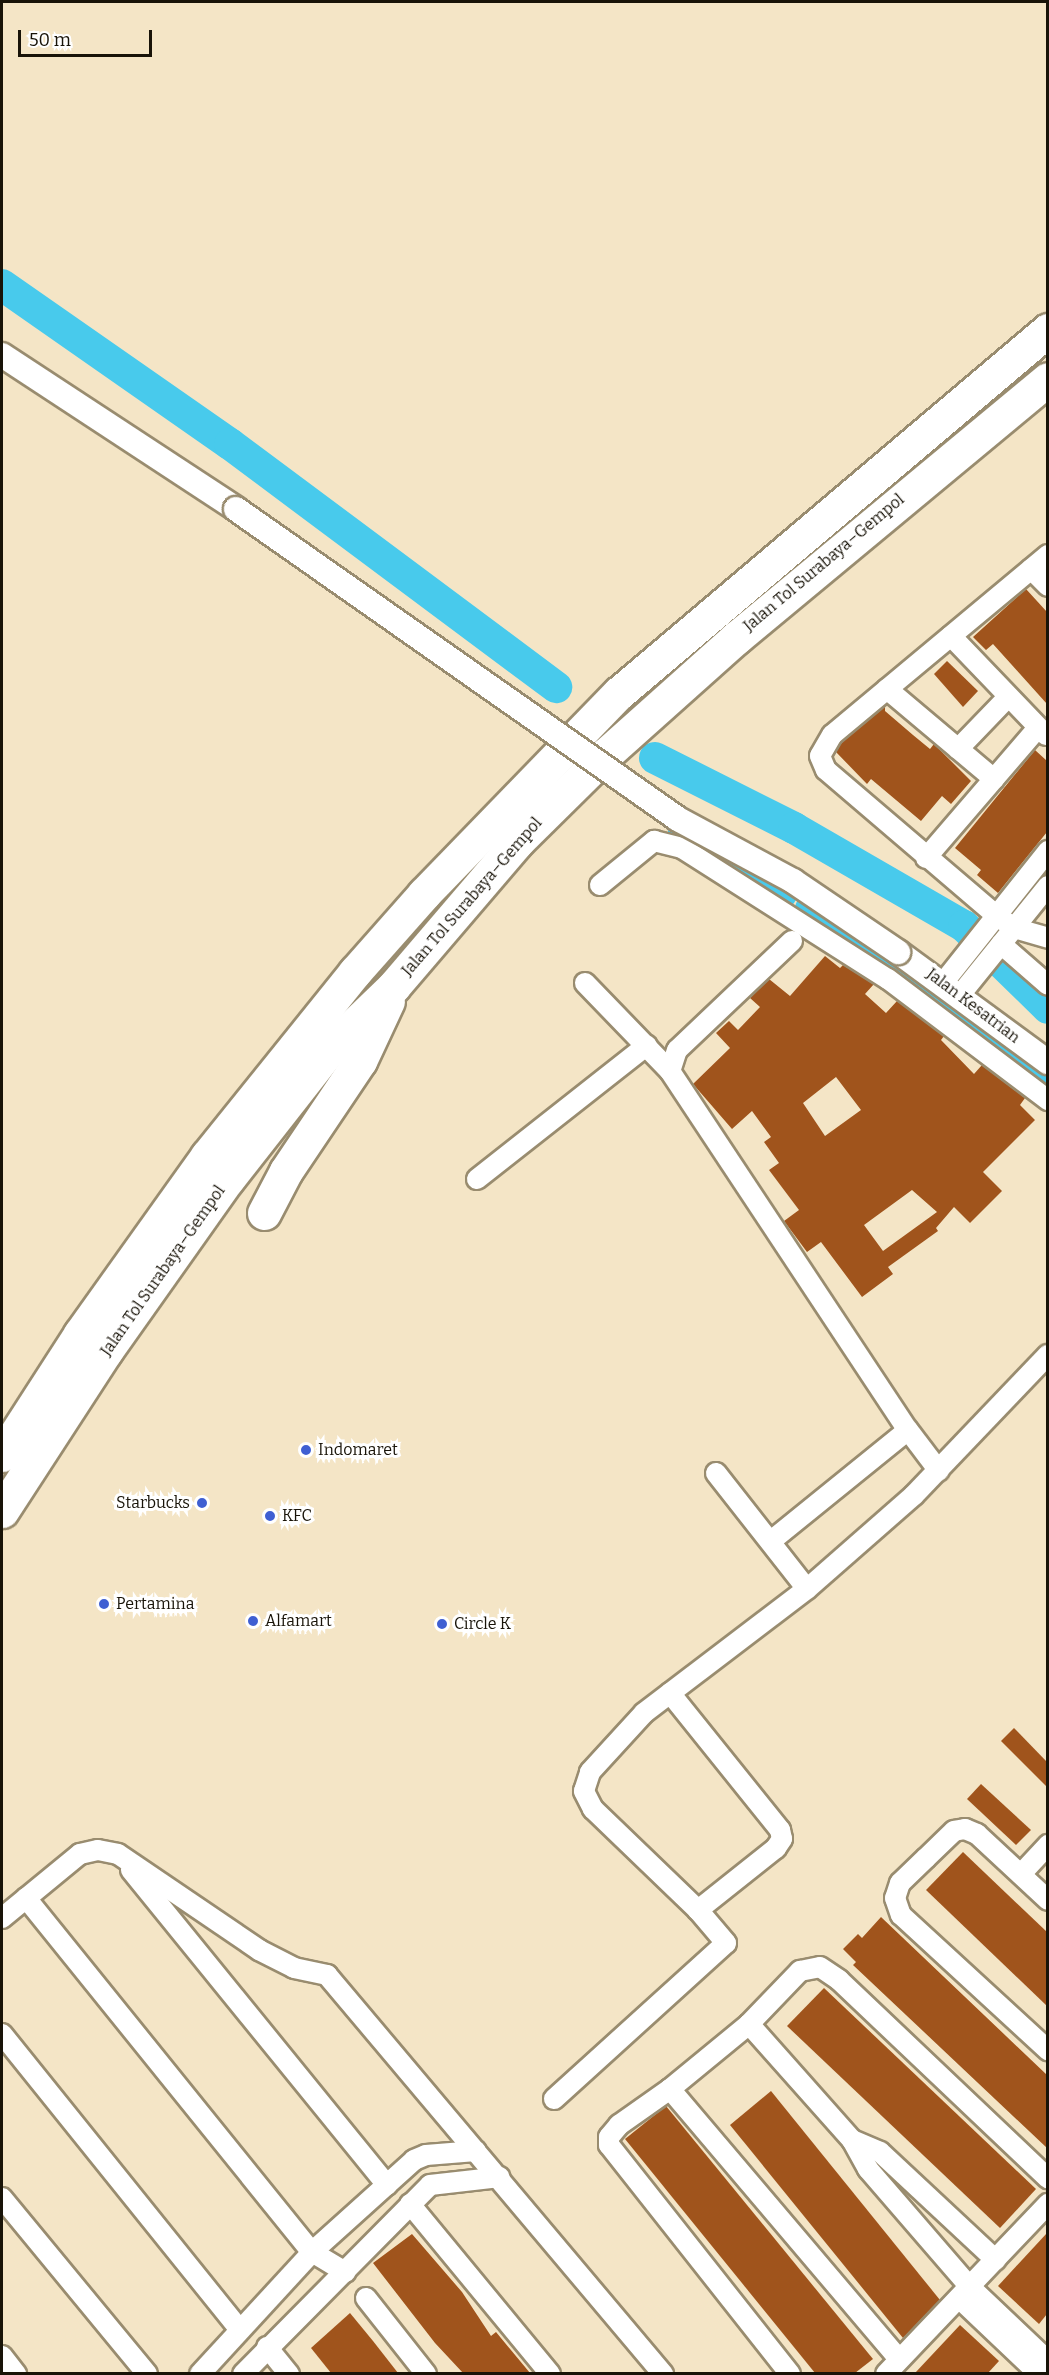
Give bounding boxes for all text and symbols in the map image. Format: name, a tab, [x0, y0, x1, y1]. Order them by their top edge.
scale bar	[21, 18, 154, 56]
text: 50 m	[29, 29, 71, 51]
street label: Jalan Tol Surabaya–Gempol	[740, 490, 908, 636]
street label: Jalan Tol Surabaya–Gempol	[398, 814, 546, 980]
street label: Jalan Kesatrian	[922, 965, 1024, 1047]
street label: Jalan Tol Surabaya–Gempol	[97, 1182, 229, 1360]
place label: Indomaret	[318, 1440, 398, 1460]
marker: Indomaret	[299, 1443, 313, 1457]
place label: Starbucks	[116, 1493, 190, 1513]
marker: Starbucks	[195, 1496, 209, 1510]
place label: KFC	[282, 1506, 312, 1526]
marker: KFC	[263, 1509, 277, 1523]
place label: Pertamina	[116, 1594, 194, 1614]
marker: Pertamina	[97, 1597, 111, 1611]
place label: Alfamart	[265, 1611, 332, 1631]
marker: Alfamart	[246, 1614, 260, 1628]
place label: Circle K	[454, 1614, 511, 1634]
marker: Circle K	[435, 1617, 449, 1631]

